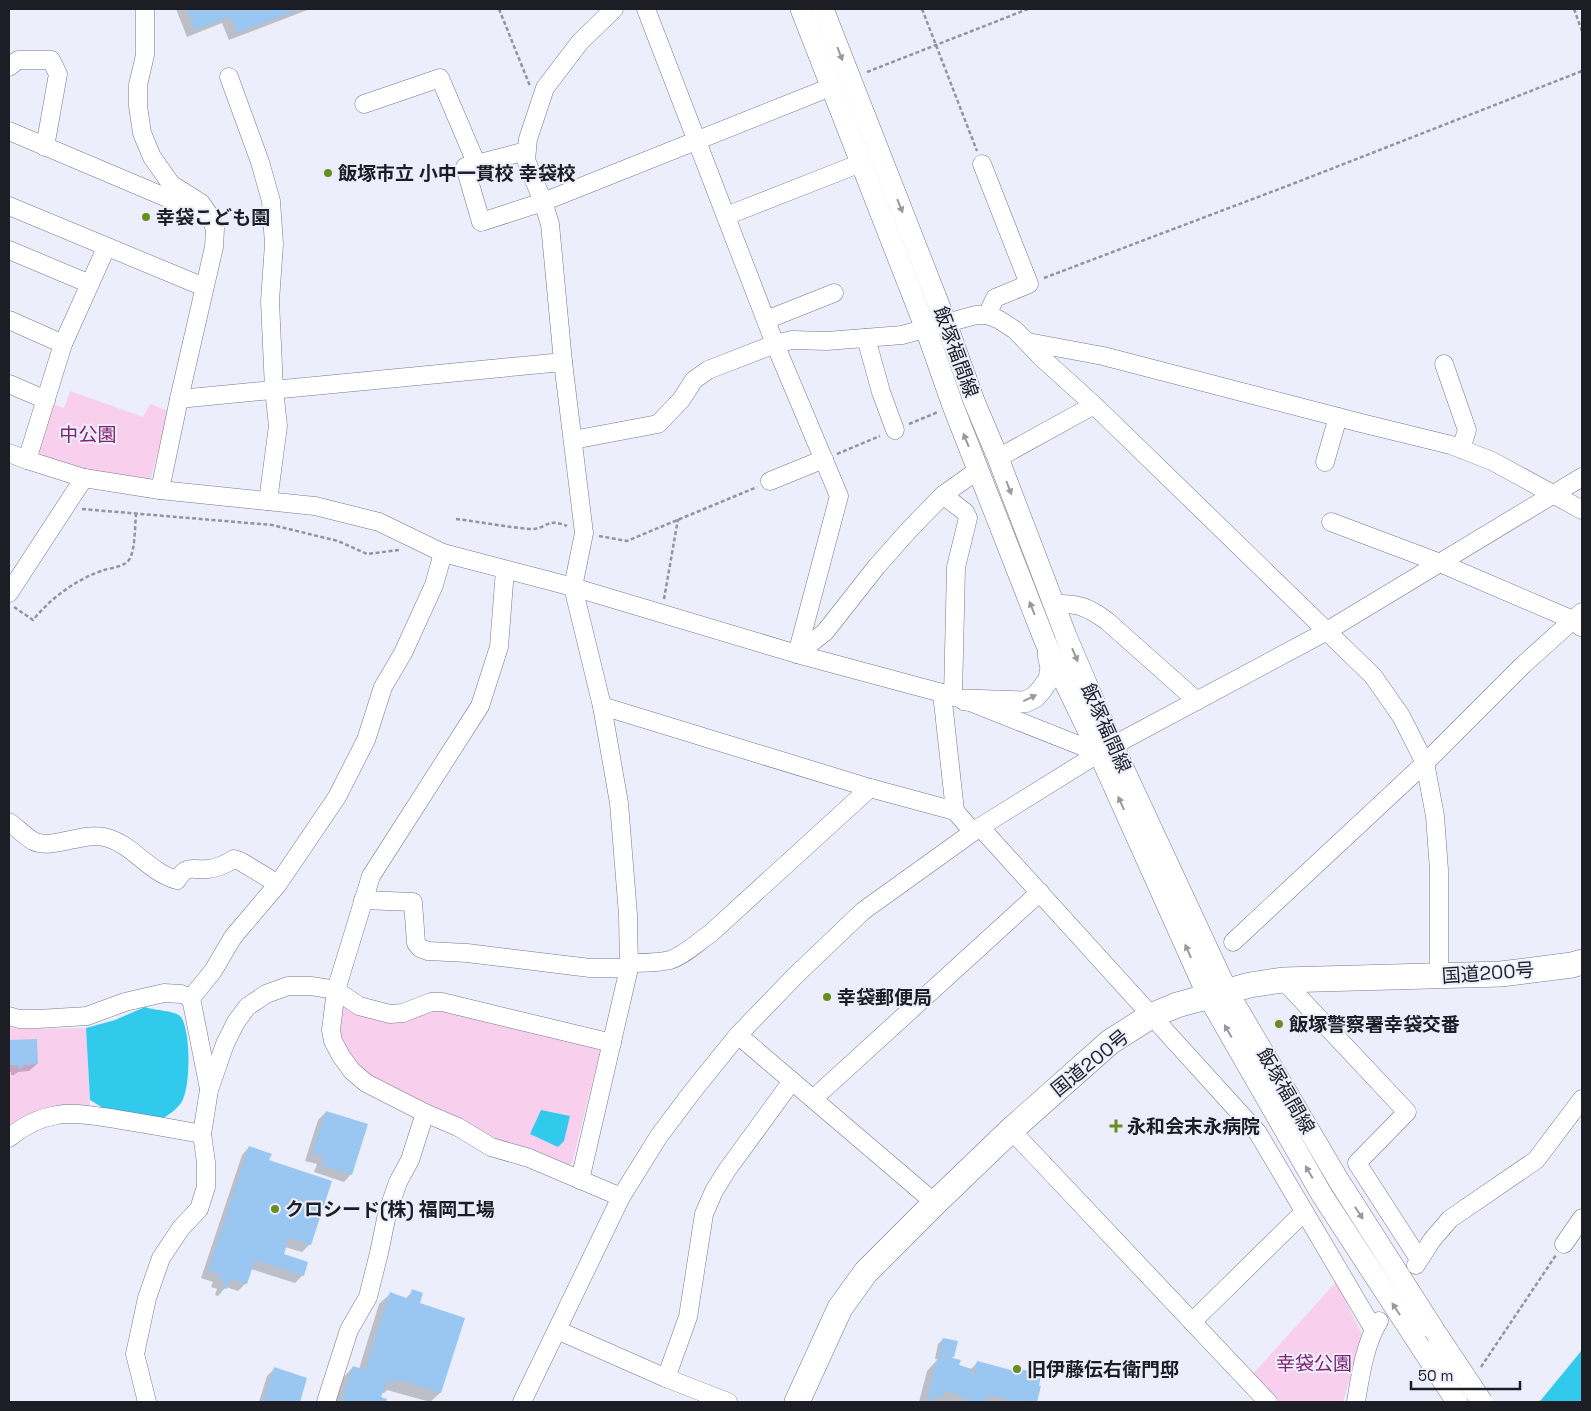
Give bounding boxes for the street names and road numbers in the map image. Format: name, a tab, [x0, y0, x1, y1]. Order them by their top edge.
street label: 飯塚福間線	[928, 303, 984, 401]
street label: 飯塚福間線	[1075, 680, 1137, 776]
street label: 国道200号	[1441, 957, 1535, 989]
street label: 国道200号	[1046, 1024, 1134, 1102]
street label: 飯塚福間線	[1251, 1044, 1321, 1138]

